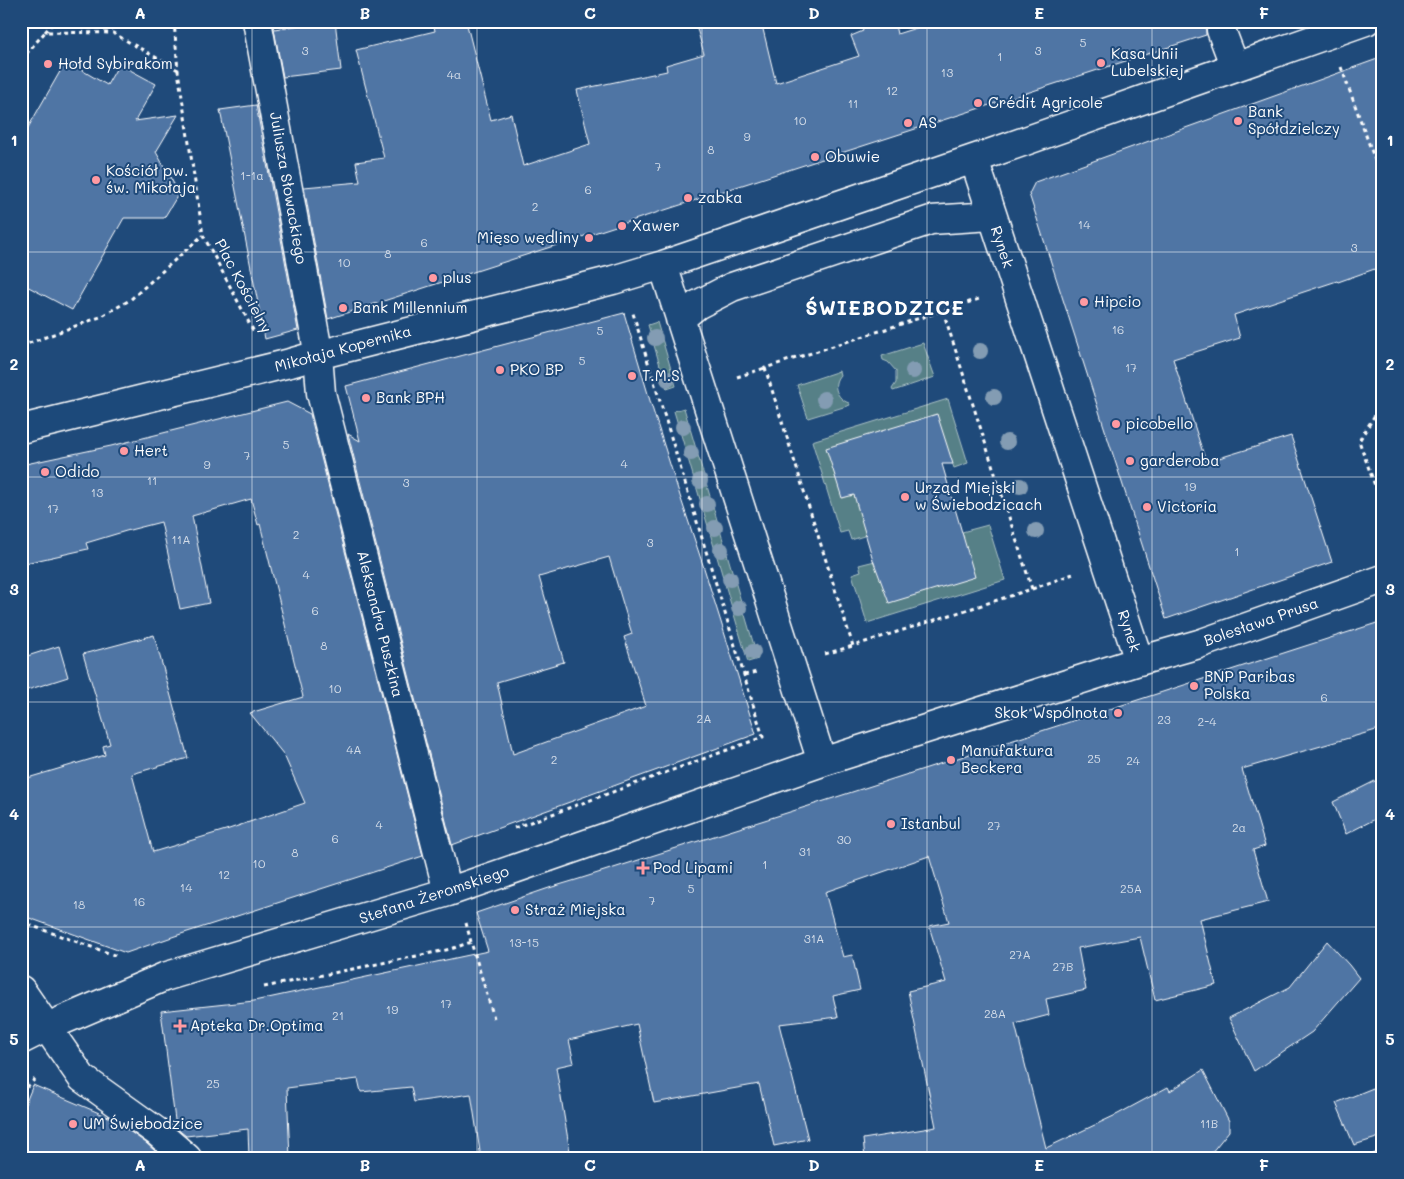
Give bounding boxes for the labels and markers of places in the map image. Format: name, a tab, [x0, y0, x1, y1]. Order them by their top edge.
place label: Kasa Unii Lubelskiej	[1111, 43, 1184, 80]
place label: Hołd Sybirakom	[58, 53, 173, 73]
marker: Kasa Unii Lubelskiej	[1095, 57, 1107, 69]
marker: Hołd Sybirakom	[42, 58, 54, 70]
place label: Crédit Agricole	[988, 92, 1103, 112]
marker: Crédit Agricole	[972, 97, 984, 109]
place label: Bank Spółdzielczy	[1248, 101, 1340, 138]
place label: AS	[918, 112, 937, 132]
marker: Bank Spółdzielczy	[1232, 115, 1244, 127]
marker: AS	[902, 117, 914, 129]
place label: Obuwie	[825, 146, 880, 166]
marker: Obuwie	[809, 151, 821, 163]
place label: Kościół pw. św. Mikołaja	[106, 160, 196, 197]
marker: Kościół pw. św. Mikołaja	[90, 174, 102, 186]
place label: zabka	[698, 187, 743, 207]
marker: zabka	[682, 192, 694, 204]
place label: Xawer	[632, 215, 680, 235]
marker: Xawer	[616, 220, 628, 232]
place label: Mięso wędliny	[477, 227, 579, 247]
marker: Mięso wędliny	[583, 232, 595, 244]
place label: plus	[443, 267, 472, 287]
marker: plus	[427, 272, 439, 284]
place label: Hipcio	[1094, 291, 1141, 311]
marker: Hipcio	[1078, 296, 1090, 308]
place label: Bank Millennium	[353, 297, 467, 317]
marker: Bank Millennium	[337, 302, 349, 314]
place label: PKO BP	[510, 359, 563, 379]
marker: PKO BP	[494, 364, 506, 376]
place label: T.M.S	[642, 365, 680, 385]
marker: T.M.S	[626, 370, 638, 382]
place label: Bank BPH	[376, 387, 445, 407]
marker: Bank BPH	[360, 392, 372, 404]
place label: picobello	[1126, 413, 1193, 433]
marker: picobello	[1110, 418, 1122, 430]
place label: Hert	[134, 440, 168, 460]
marker: Hert	[118, 445, 130, 457]
place label: garderoba	[1140, 450, 1220, 470]
marker: garderoba	[1124, 455, 1136, 467]
place label: Odido	[55, 461, 99, 481]
marker: Odido	[39, 466, 51, 478]
place label: Urząd Miejski w Świebodzicach	[915, 477, 1042, 514]
marker: Urząd Miejski w Świebodzicach	[899, 491, 911, 503]
place label: Victoria	[1157, 496, 1217, 516]
marker: Victoria	[1141, 501, 1153, 513]
place label: BNP Paribas Polska	[1204, 666, 1295, 703]
marker: BNP Paribas Polska	[1188, 680, 1200, 692]
place label: Skok Wspólnota	[994, 702, 1108, 722]
marker: Skok Wspólnota	[1112, 707, 1124, 719]
place label: Manufaktura Beckera	[961, 740, 1054, 777]
marker: Manufaktura Beckera	[945, 754, 957, 766]
place label: Istanbul	[901, 813, 961, 833]
marker: Istanbul	[885, 818, 897, 830]
place label: Pod Lipami	[653, 857, 733, 877]
marker: Pod Lipami	[637, 862, 649, 874]
place label: Straż Miejska	[525, 899, 626, 919]
marker: Straż Miejska	[509, 904, 521, 916]
place label: Apteka Dr.Optima	[190, 1015, 324, 1035]
marker: Apteka Dr.Optima	[174, 1020, 186, 1032]
place label: UM Świebodzice	[83, 1113, 203, 1133]
marker: UM Świebodzice	[67, 1118, 79, 1130]

